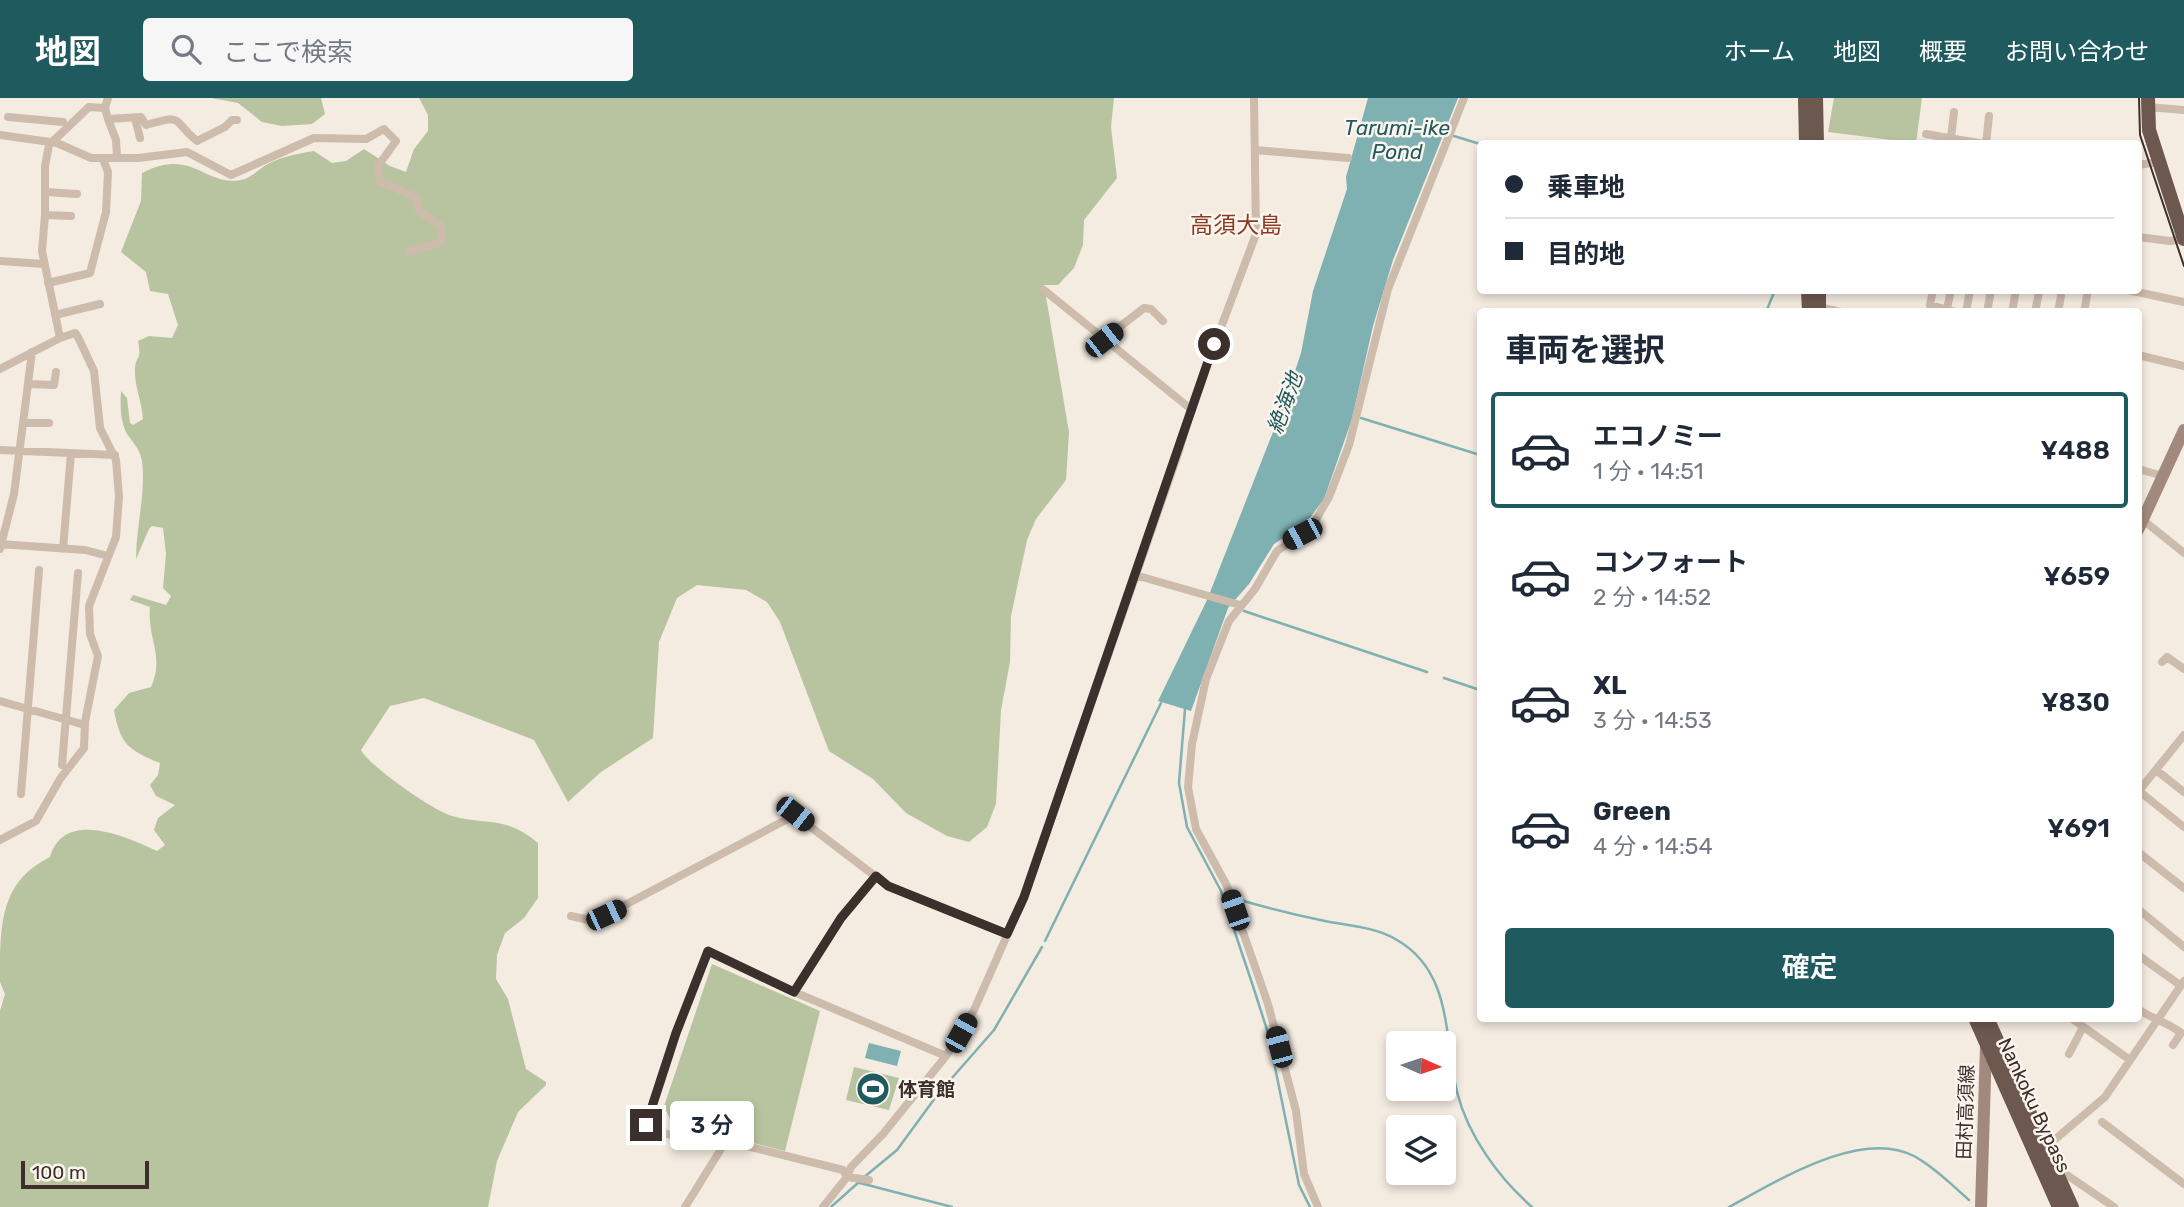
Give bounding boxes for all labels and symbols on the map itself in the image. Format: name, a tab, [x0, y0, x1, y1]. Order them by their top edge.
water label: Tarumi-ike Pond	[1344, 115, 1450, 164]
district label: 高須大島	[1190, 211, 1282, 239]
car	[1081, 319, 1128, 361]
route start	[1198, 328, 1230, 360]
water label: 絶海池	[1262, 367, 1308, 437]
car	[1279, 515, 1326, 553]
car	[772, 793, 819, 835]
car	[1219, 887, 1252, 933]
car	[583, 897, 630, 933]
car	[942, 1010, 981, 1056]
car	[1264, 1024, 1295, 1070]
north arrow	[1386, 1031, 1456, 1101]
street label: Nankoku Bypass	[1993, 1034, 2076, 1176]
street label: 田村高須線	[1952, 1064, 1979, 1160]
sports icon: 体育館	[854, 1070, 892, 1108]
place label: 体育館	[898, 1078, 955, 1101]
callout: 3 分	[670, 1100, 754, 1150]
route end	[630, 1109, 662, 1141]
scale bar	[21, 1158, 149, 1190]

